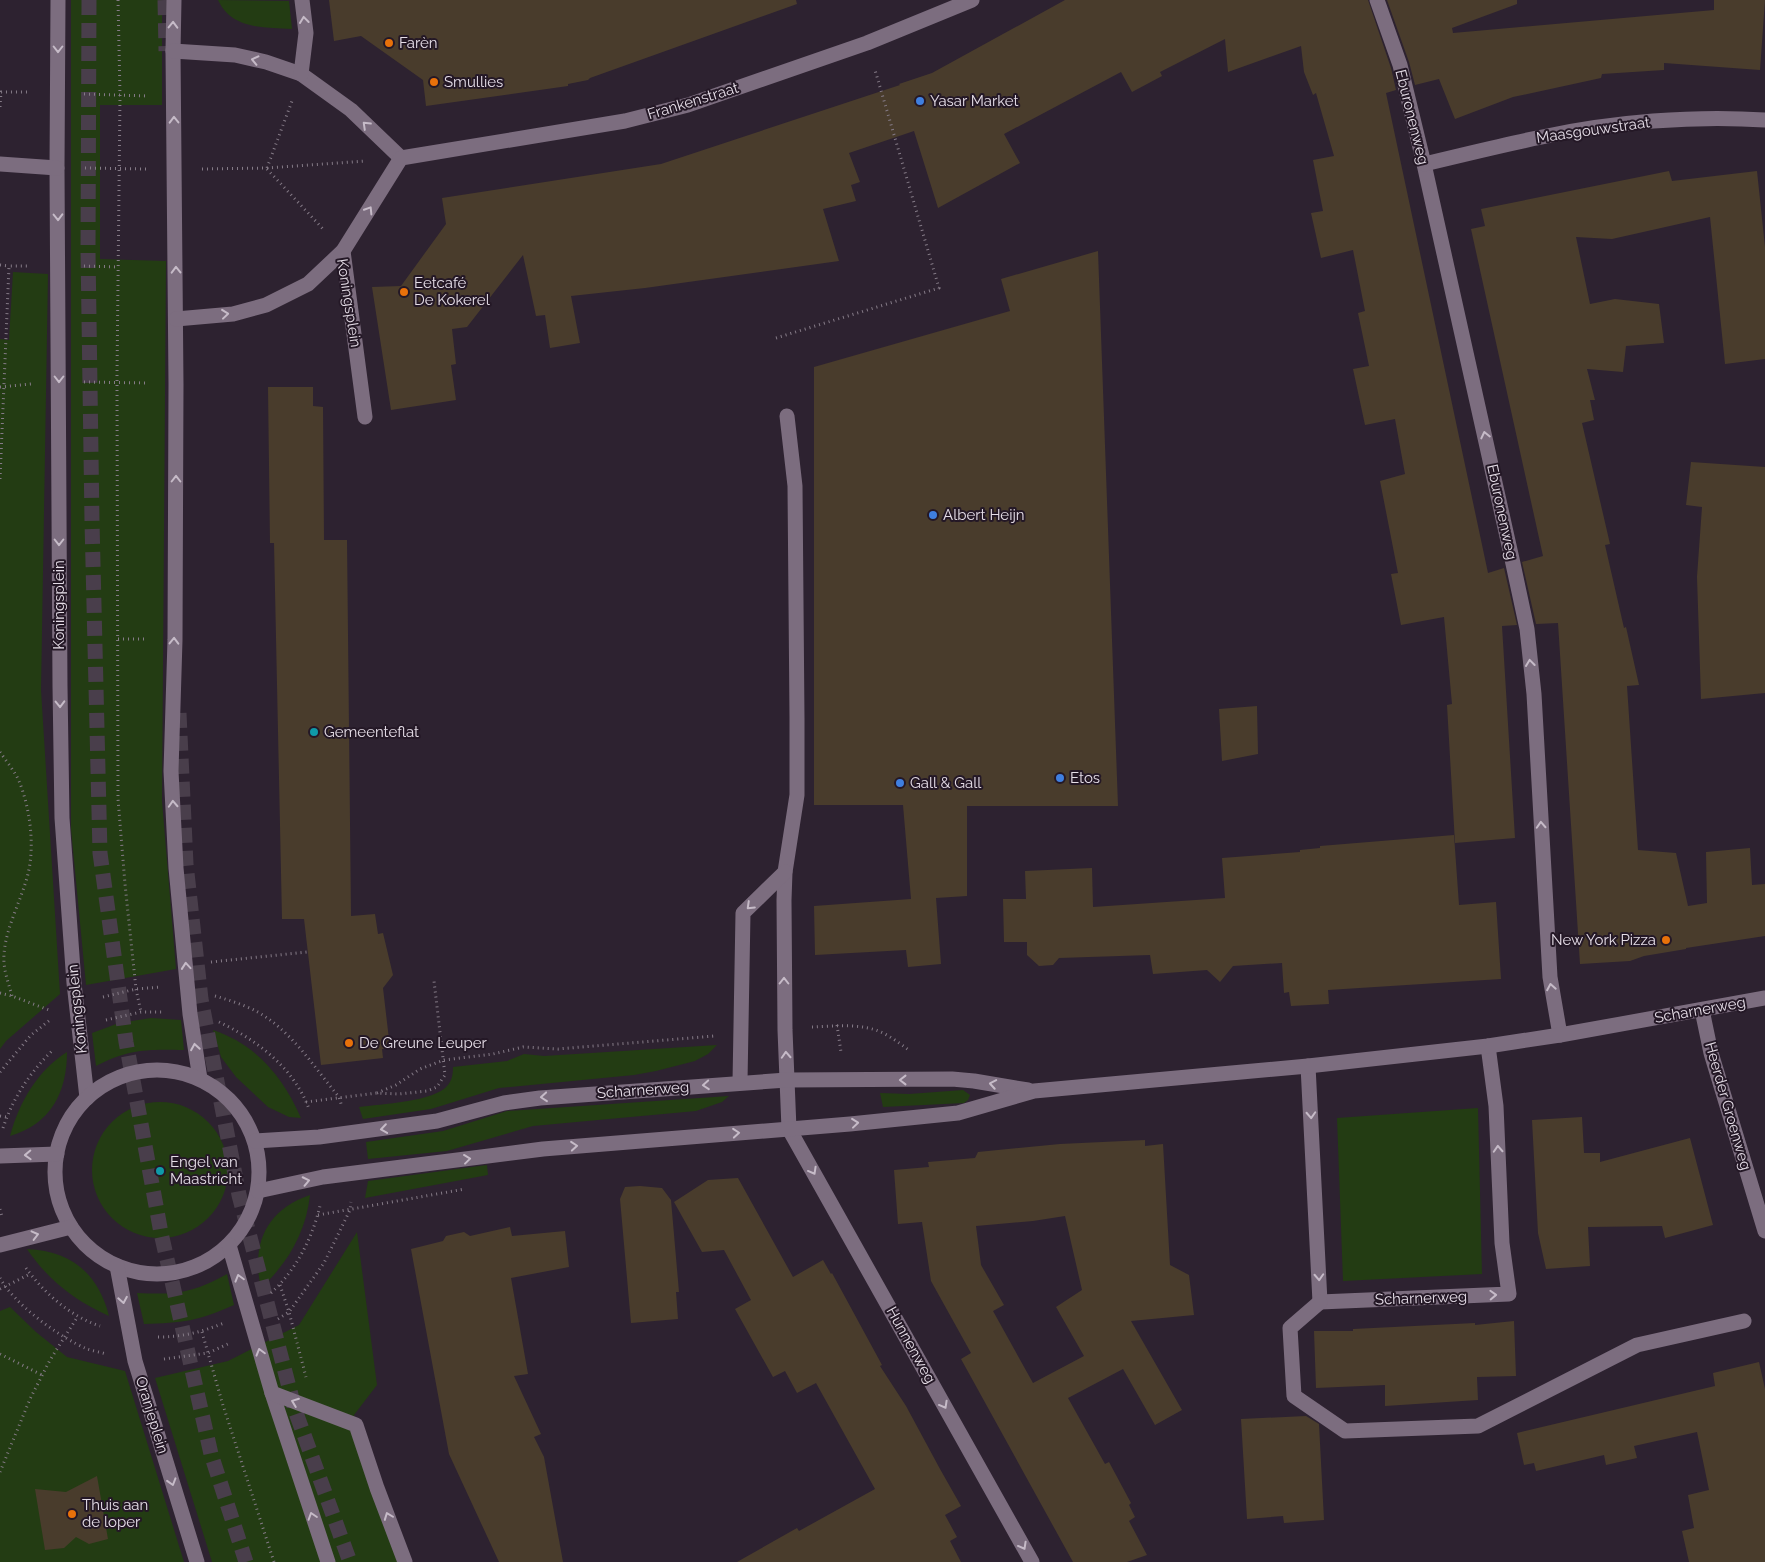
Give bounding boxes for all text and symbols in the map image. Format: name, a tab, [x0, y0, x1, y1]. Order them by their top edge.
one-way arrow	[299, 15, 310, 23]
one-way arrow	[168, 21, 178, 29]
place label: Farèn	[399, 34, 438, 52]
marker: Farèn	[383, 37, 395, 49]
one-way arrow	[53, 45, 63, 53]
one-way arrow	[250, 55, 259, 66]
street label: Eburonenweg	[1391, 68, 1433, 166]
place label: Smullies	[444, 73, 503, 91]
marker: Smullies	[428, 76, 440, 88]
street label: Frankenstraat	[645, 79, 741, 123]
place label: Yasar Market	[930, 92, 1019, 110]
marker: Yasar Market	[914, 95, 926, 107]
street label: Maasgouwstraat	[1535, 113, 1651, 147]
one-way arrow	[169, 116, 179, 124]
one-way arrow	[363, 121, 372, 130]
one-way arrow	[363, 206, 372, 215]
one-way arrow	[53, 214, 63, 221]
street label: Koningsplein	[333, 257, 365, 349]
one-way arrow	[171, 266, 181, 274]
place label: Eetcafé De Kokerel	[414, 274, 491, 309]
marker: Eetcafé De Kokerel	[398, 286, 410, 298]
one-way arrow	[221, 309, 229, 320]
one-way arrow	[54, 376, 64, 384]
one-way arrow	[1480, 430, 1491, 439]
street label: Eburonenweg	[1483, 462, 1521, 562]
one-way arrow	[171, 474, 181, 482]
place label: Albert Heijn	[943, 506, 1025, 524]
marker: Albert Heijn	[927, 509, 939, 521]
one-way arrow	[54, 538, 64, 546]
street label: Koningsplein	[50, 560, 68, 650]
one-way arrow	[169, 637, 180, 645]
one-way arrow	[1525, 658, 1536, 666]
one-way arrow	[55, 701, 65, 709]
place label: Gemeenteflat	[324, 723, 419, 741]
marker: Gemeenteflat	[308, 726, 320, 738]
place label: Etos	[1070, 769, 1100, 787]
marker: Etos	[1054, 772, 1066, 784]
place label: Gall & Gall	[910, 774, 982, 792]
marker: Gall & Gall	[894, 777, 906, 789]
one-way arrow	[167, 799, 178, 807]
one-way arrow	[1536, 821, 1547, 829]
one-way arrow	[747, 900, 756, 909]
place label: New York Pizza	[1551, 931, 1656, 949]
marker: New York Pizza	[1660, 934, 1672, 946]
one-way arrow	[181, 961, 192, 969]
street label: Koningsplein	[63, 964, 91, 1054]
one-way arrow	[779, 977, 789, 984]
one-way arrow	[1547, 983, 1557, 991]
street label: Scharnerweg	[1653, 993, 1747, 1027]
place label: De Greune Leuper	[359, 1034, 488, 1052]
marker: De Greune Leuper	[343, 1037, 355, 1049]
street label: Heerder Groenweg	[1701, 1040, 1755, 1172]
one-way arrow	[191, 1042, 201, 1051]
one-way arrow	[780, 1051, 791, 1059]
one-way arrow	[899, 1075, 906, 1085]
street label: Scharnerweg	[596, 1078, 690, 1102]
one-way arrow	[701, 1079, 709, 1090]
one-way arrow	[988, 1079, 996, 1090]
one-way arrow	[539, 1092, 547, 1103]
one-way arrow	[1305, 1111, 1316, 1119]
one-way arrow	[851, 1118, 859, 1129]
one-way arrow	[380, 1123, 389, 1133]
one-way arrow	[732, 1128, 740, 1139]
one-way arrow	[570, 1141, 578, 1152]
one-way arrow	[1492, 1145, 1503, 1153]
one-way arrow	[24, 1150, 32, 1160]
place label: Engel van Maastricht	[170, 1153, 242, 1188]
one-way arrow	[463, 1154, 471, 1165]
marker: Engel van Maastricht	[154, 1165, 166, 1177]
one-way arrow	[806, 1166, 816, 1175]
one-way arrow	[302, 1176, 310, 1187]
one-way arrow	[31, 1230, 40, 1241]
one-way arrow	[1313, 1273, 1324, 1281]
one-way arrow	[234, 1274, 244, 1283]
street label: Scharnerweg	[1375, 1287, 1467, 1309]
one-way arrow	[1489, 1290, 1497, 1300]
one-way arrow	[118, 1296, 128, 1304]
street label: Hunnenweg	[883, 1304, 939, 1386]
one-way arrow	[256, 1348, 266, 1357]
street label: Oranjeplein	[132, 1374, 172, 1456]
one-way arrow	[291, 1397, 300, 1408]
one-way arrow	[937, 1399, 947, 1408]
one-way arrow	[166, 1477, 176, 1486]
place label: Thuis aan de loper	[82, 1496, 148, 1531]
marker: Thuis aan de loper	[66, 1508, 78, 1520]
one-way arrow	[308, 1512, 318, 1521]
one-way arrow	[384, 1513, 394, 1521]
one-way arrow	[1017, 1541, 1027, 1550]

